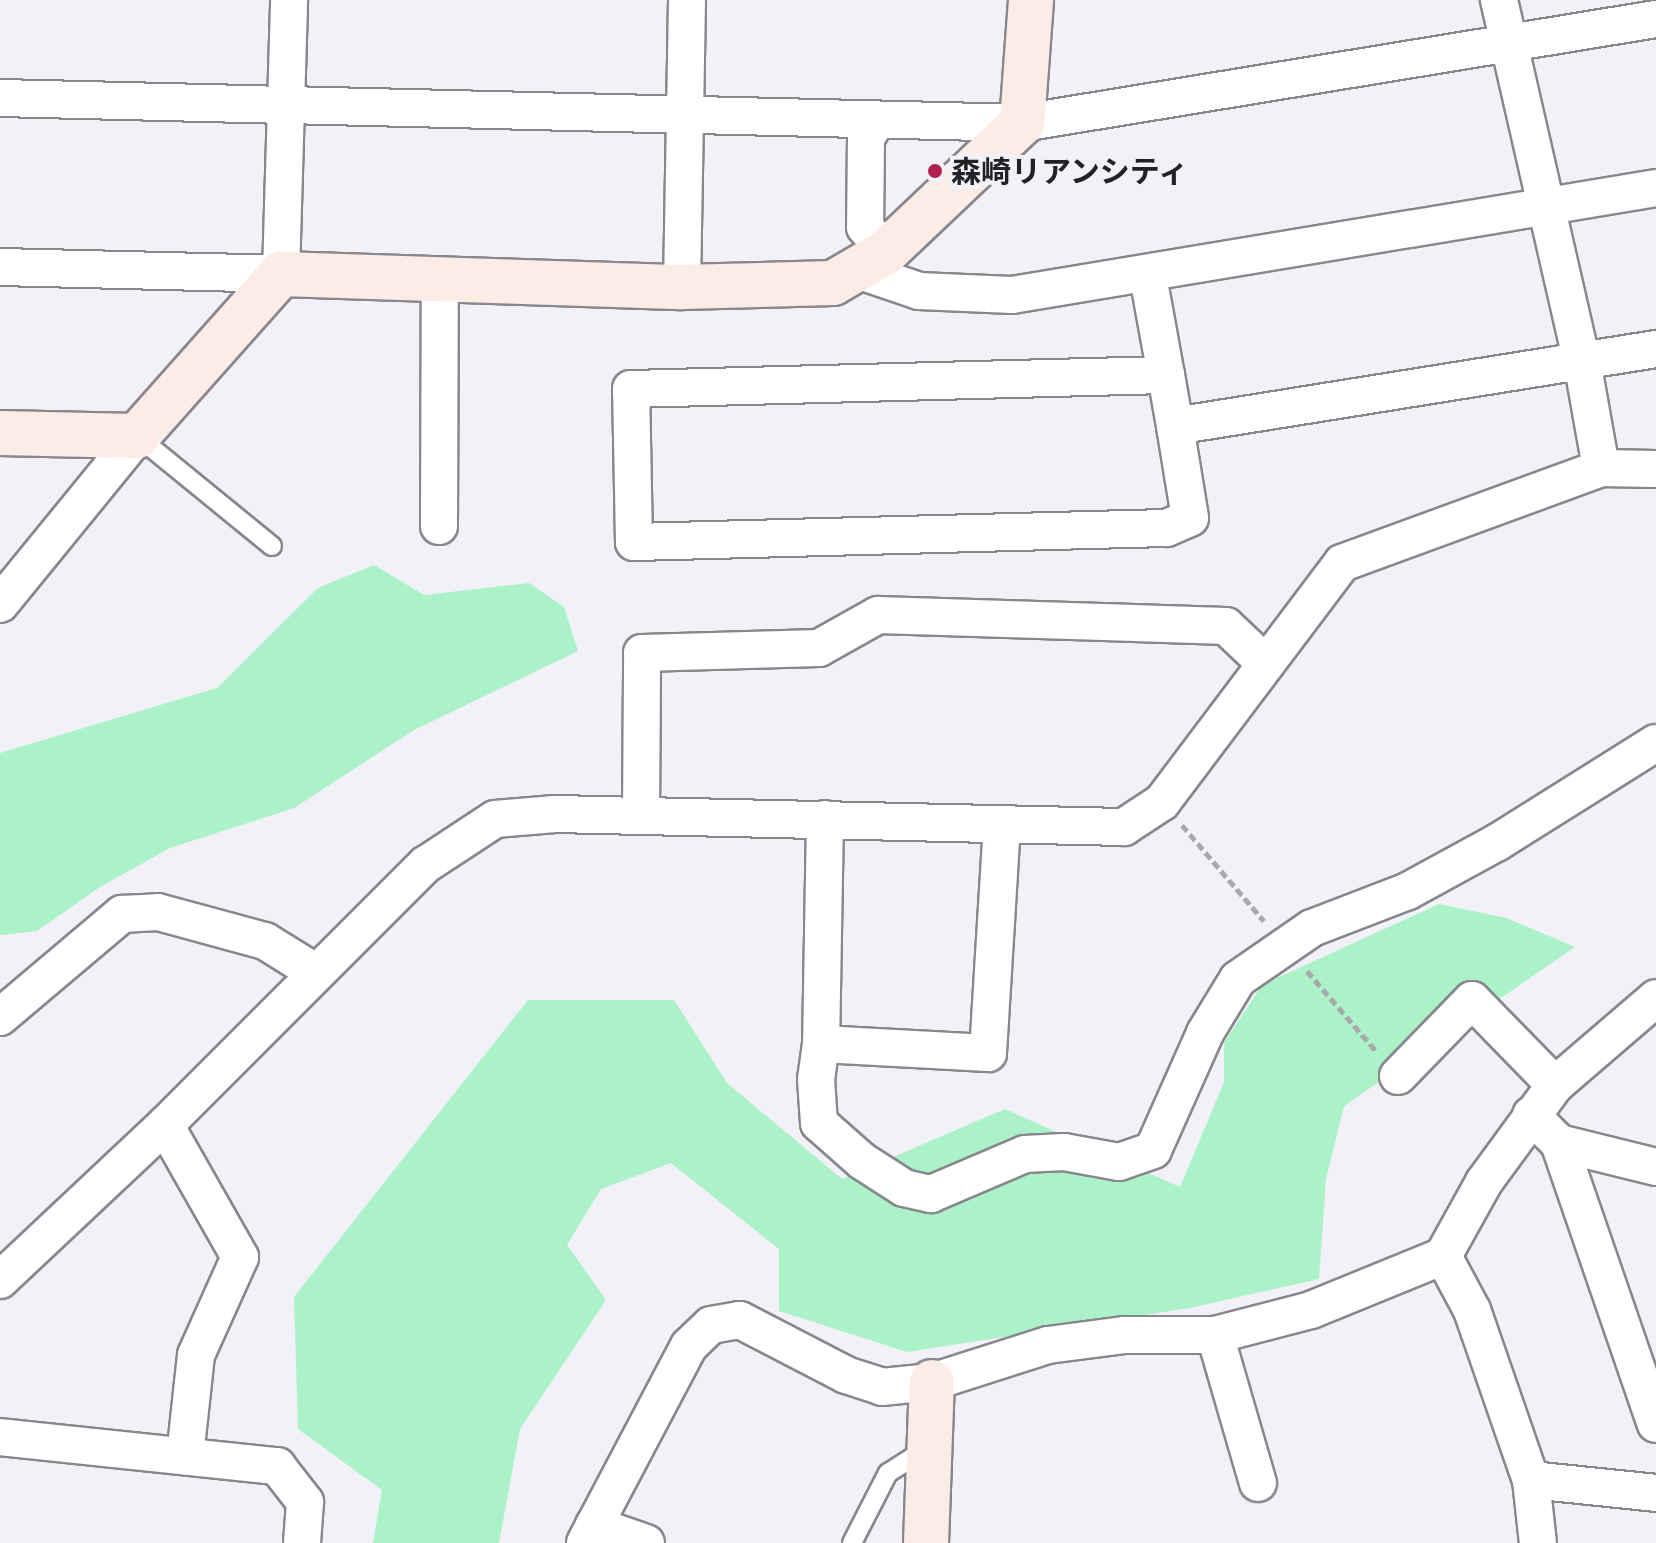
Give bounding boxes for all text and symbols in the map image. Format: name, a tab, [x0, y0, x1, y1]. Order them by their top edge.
place label: 森崎リアンシティ	[951, 153, 1191, 189]
marker: 森崎リアンシティ	[926, 162, 944, 180]

